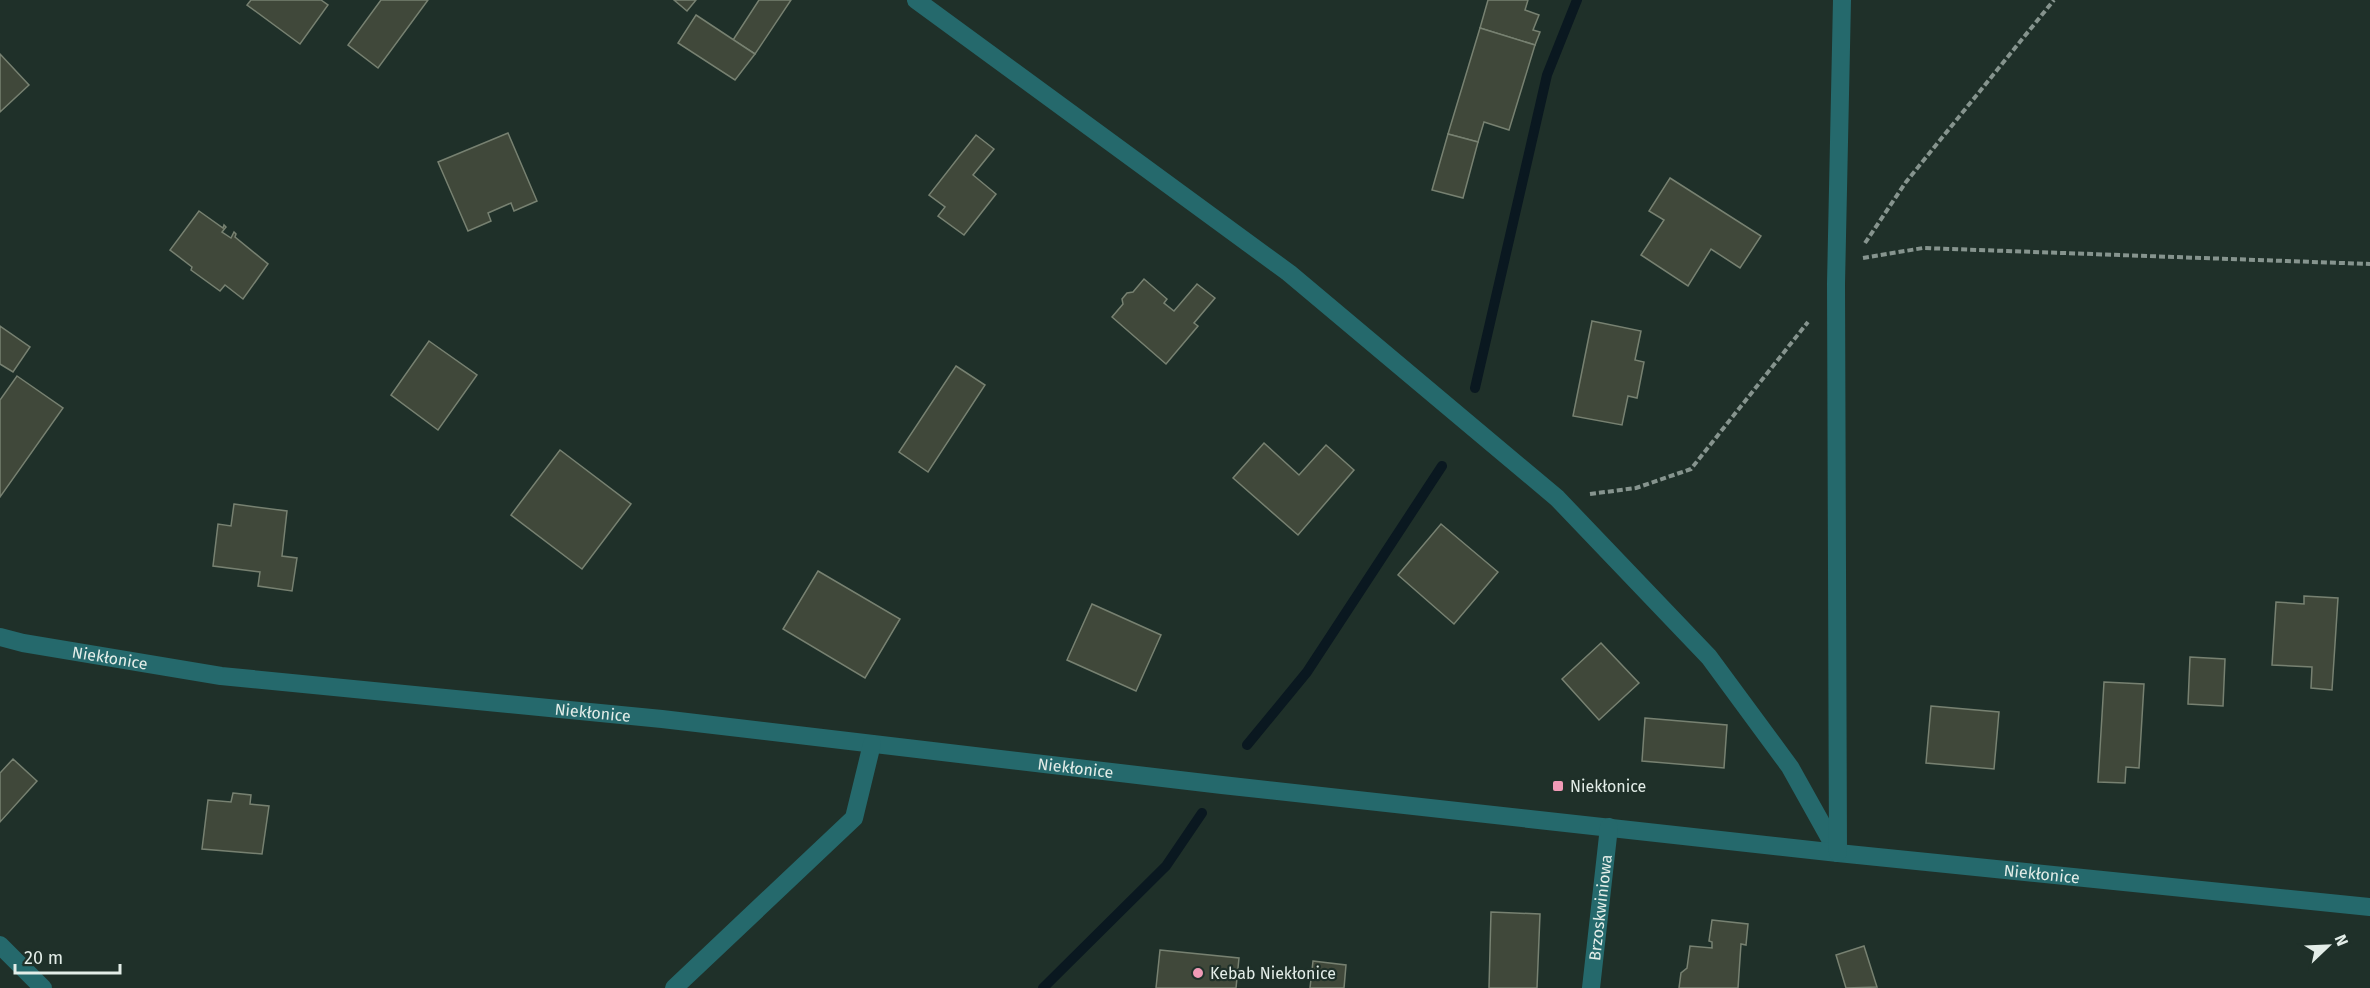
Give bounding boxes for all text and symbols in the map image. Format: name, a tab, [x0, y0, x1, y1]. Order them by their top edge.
street label: Niekłonice	[71, 642, 149, 674]
street label: Niekłonice	[554, 700, 632, 726]
street label: Niekłonice	[1036, 754, 1115, 782]
place label: Niekłonice	[1570, 777, 1646, 796]
marker: Niekłonice	[1551, 779, 1565, 793]
street label: Brzoskwiniowa	[1585, 853, 1616, 962]
street label: Niekłonice	[2003, 861, 2081, 887]
north arrow	[2298, 916, 2358, 976]
text: N	[2331, 932, 2352, 949]
scale bar	[15, 937, 120, 975]
text: 20 m	[24, 947, 63, 969]
place label: Kebab Niekłonice	[1210, 964, 1336, 983]
marker: Kebab Niekłonice	[1191, 966, 1205, 980]

